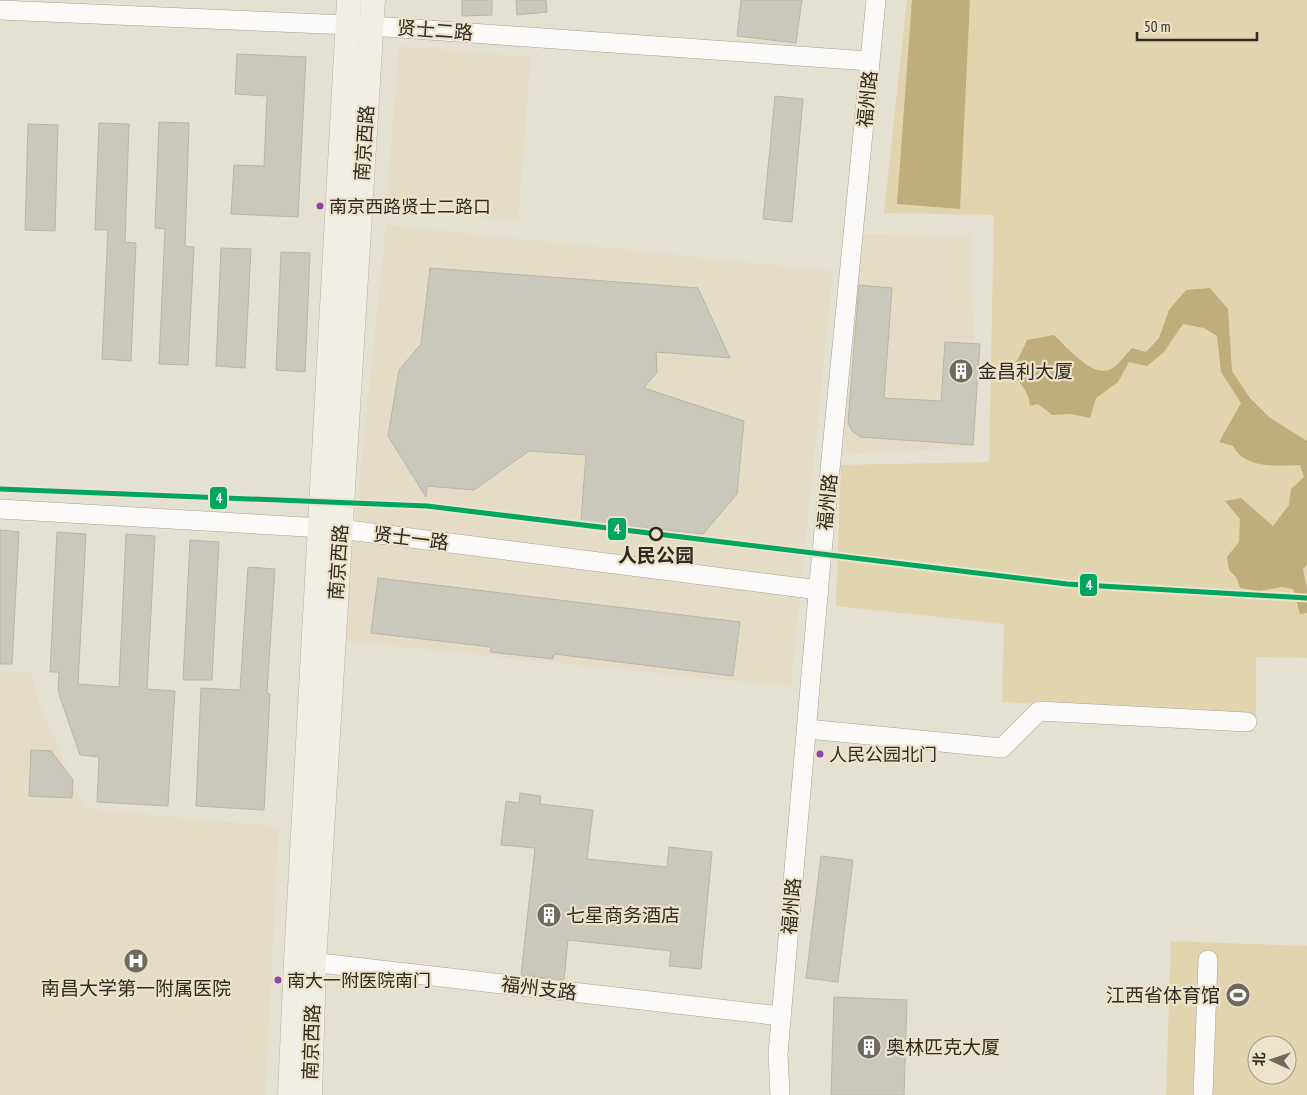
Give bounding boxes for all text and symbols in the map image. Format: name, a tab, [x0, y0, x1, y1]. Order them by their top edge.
scale bar	[1137, 10, 1257, 42]
street label: 贤士二路	[396, 15, 474, 45]
text: 50 m	[1144, 17, 1170, 36]
street label: 福州路	[852, 69, 882, 129]
street label: 南京西路	[349, 104, 379, 182]
place label: 南京西路贤士二路口	[329, 195, 491, 218]
marker: 南京西路贤士二路口	[315, 201, 325, 211]
building icon: 金昌利大厦	[948, 358, 974, 384]
place label: 金昌利大厦	[978, 359, 1073, 383]
street label: 福州路	[812, 472, 842, 532]
line badge: 4	[209, 486, 228, 510]
text: 4	[216, 489, 223, 507]
line badge: 4	[607, 517, 627, 541]
text: 4	[614, 520, 621, 538]
street label: 贤士一路	[372, 521, 450, 555]
street label: 南京西路	[323, 523, 353, 601]
marker: 人民公园	[649, 527, 663, 541]
place label: 人民公园	[618, 543, 694, 567]
line badge: 4	[1079, 573, 1098, 597]
text: 4	[1086, 576, 1093, 594]
place label: 人民公园北门	[829, 743, 937, 766]
marker: 人民公园北门	[815, 749, 825, 759]
street label: 福州路	[777, 877, 805, 935]
building icon: 七星商务酒店	[536, 902, 562, 928]
place label: 七星商务酒店	[566, 903, 680, 927]
hospital icon: 南昌大学第一附属医院	[123, 948, 149, 974]
place label: 南大一附医院南门	[287, 969, 431, 992]
street label: 福州支路	[500, 971, 578, 1005]
marker: 南大一附医院南门	[273, 975, 283, 985]
place label: 南昌大学第一附属医院	[41, 976, 231, 1000]
sports icon: 江西省体育馆	[1225, 982, 1251, 1008]
place label: 江西省体育馆	[1106, 983, 1220, 1007]
street label: 南京西路	[298, 1004, 324, 1080]
building icon: 奥林匹克大厦	[856, 1034, 882, 1060]
place label: 奥林匹克大厦	[886, 1035, 1000, 1059]
north arrow	[1247, 1035, 1297, 1085]
text: 北	[1250, 1052, 1268, 1067]

